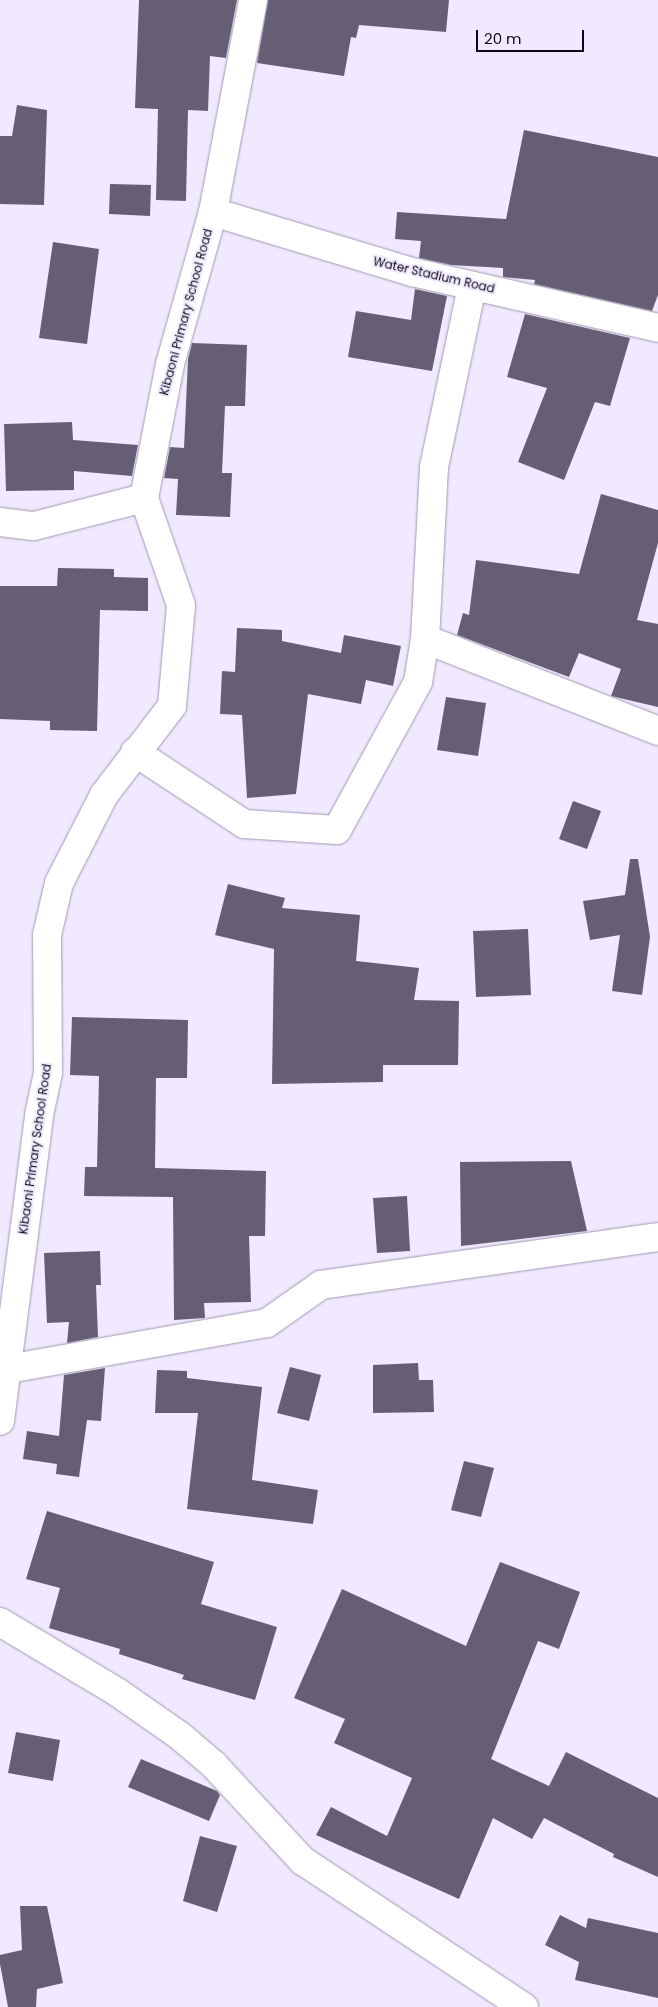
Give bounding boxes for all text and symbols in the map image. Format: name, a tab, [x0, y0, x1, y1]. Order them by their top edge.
scale bar	[478, 20, 586, 52]
text: 20 m	[484, 28, 522, 49]
street label: Kibaoni Primary School Road	[157, 227, 215, 397]
street label: Water Stadium Road	[372, 254, 496, 296]
street label: Kibaoni Primary School Road	[16, 1063, 54, 1235]

